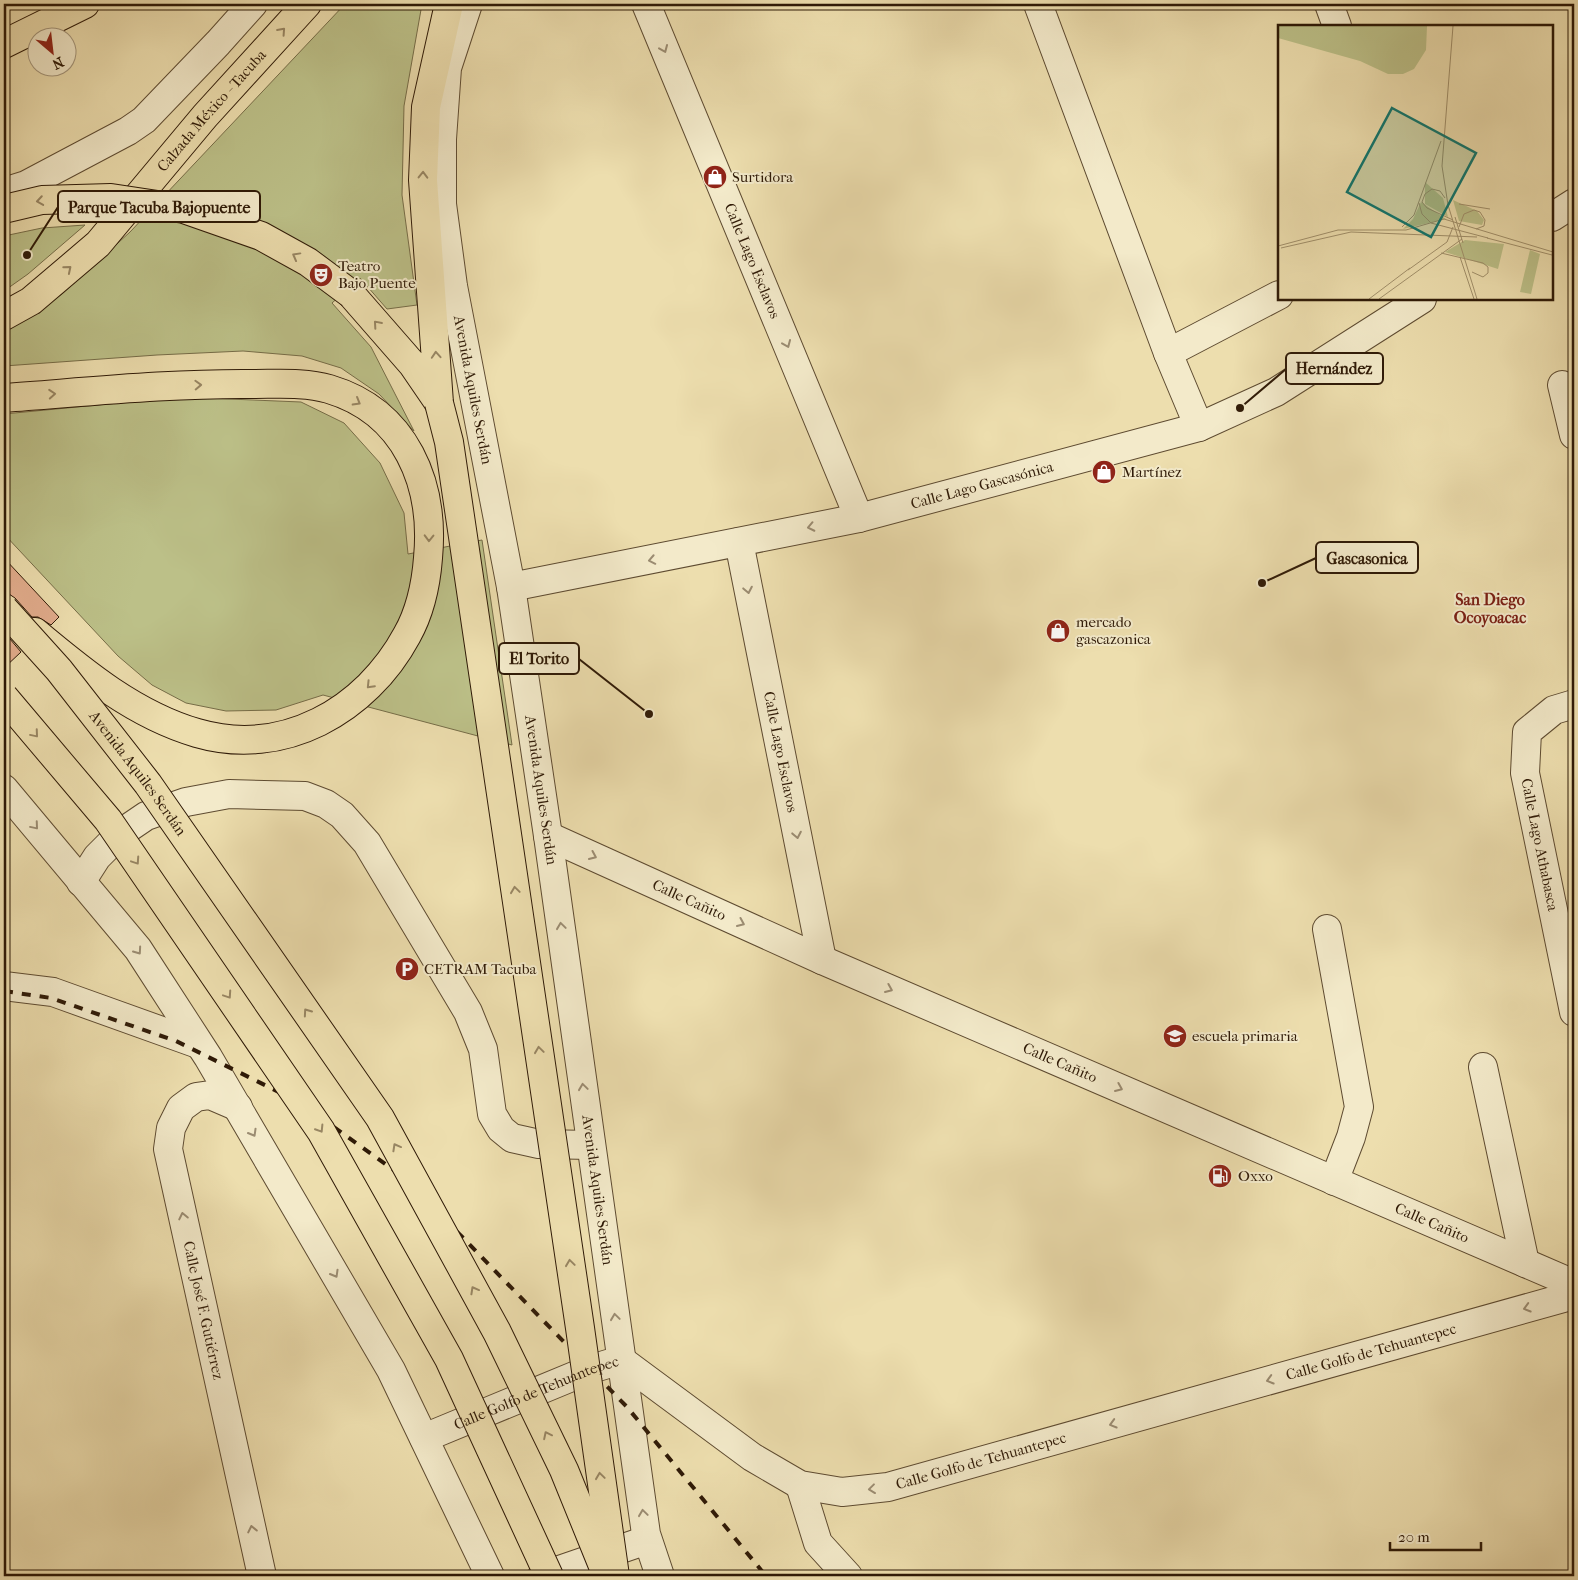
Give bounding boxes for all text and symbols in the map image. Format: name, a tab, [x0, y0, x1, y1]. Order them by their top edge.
inset map	[1278, 25, 1553, 300]
north arrow	[28, 28, 78, 78]
one-way arrow	[276, 28, 285, 37]
one-way arrow	[658, 44, 669, 53]
street label: Calzada México - Tacuba	[153, 45, 271, 175]
text: N	[49, 53, 67, 73]
shop icon: Surtidora	[702, 164, 728, 190]
place label: Surtidora	[732, 168, 794, 186]
one-way arrow	[418, 171, 428, 178]
callout: Parque Tacuba Bajopuente	[58, 191, 260, 222]
one-way arrow	[35, 196, 44, 206]
text: Parque Tacuba Bajopuente	[68, 198, 250, 218]
street label: Calle Lago Esclavos	[721, 200, 785, 322]
one-way arrow	[293, 252, 302, 262]
place label: Teatro Bajo Puente	[338, 257, 416, 292]
theatre icon: Teatro Bajo Puente	[308, 262, 334, 288]
one-way arrow	[62, 266, 71, 275]
street label: Avenida Aquiles Serdán	[450, 313, 496, 466]
one-way arrow	[373, 320, 382, 329]
one-way arrow	[781, 339, 791, 348]
one-way arrow	[430, 350, 441, 358]
callout: Hernández	[1286, 353, 1383, 384]
text: Hernández	[1296, 359, 1373, 378]
one-way arrow	[194, 379, 202, 390]
one-way arrow	[49, 389, 57, 400]
one-way arrow	[352, 396, 361, 406]
street label: Calle Lago Gascasónica	[909, 457, 1056, 513]
shop icon: Martínez	[1091, 459, 1117, 485]
place label: Martínez	[1122, 463, 1182, 481]
one-way arrow	[807, 522, 816, 532]
one-way arrow	[424, 534, 434, 542]
callout: Gascasonica	[1316, 542, 1418, 573]
text: Gascasonica	[1326, 549, 1408, 568]
one-way arrow	[647, 554, 656, 564]
one-way arrow	[743, 586, 753, 595]
district label: San Diego Ocoyoacac	[1454, 590, 1526, 628]
place label: mercado gascazonica	[1076, 613, 1152, 648]
shop icon: mercado gascazonica	[1045, 618, 1071, 644]
callout: El Torito	[499, 643, 579, 674]
text: El Torito	[509, 649, 569, 668]
one-way arrow	[367, 679, 376, 688]
street label: Calle Lago Esclavos	[760, 690, 802, 815]
street label: Avenida Aquiles Serdán	[85, 706, 190, 839]
street label: Avenida Aquiles Serdán	[521, 713, 561, 866]
one-way arrow	[30, 728, 38, 737]
street label: Calle Lago Athabasca	[1517, 777, 1562, 914]
one-way arrow	[29, 821, 38, 830]
one-way arrow	[792, 831, 802, 840]
one-way arrow	[588, 850, 597, 861]
one-way arrow	[130, 856, 140, 865]
street label: Calle Cañito	[650, 875, 729, 925]
one-way arrow	[510, 885, 521, 893]
one-way arrow	[736, 917, 745, 928]
one-way arrow	[556, 922, 567, 930]
one-way arrow	[132, 946, 142, 955]
parking icon: CETRAM Tacuba	[394, 956, 420, 982]
place label: CETRAM Tacuba	[424, 960, 538, 978]
one-way arrow	[885, 983, 893, 993]
one-way arrow	[222, 989, 231, 999]
one-way arrow	[304, 1008, 313, 1017]
school or university icon: escuela primaria	[1162, 1023, 1188, 1049]
place label: escuela primaria	[1192, 1027, 1299, 1045]
street label: Calle Cañito	[1020, 1039, 1100, 1087]
one-way arrow	[534, 1046, 545, 1054]
one-way arrow	[578, 1082, 589, 1090]
one-way arrow	[1114, 1082, 1123, 1092]
street label: Avenida Aquiles Serdán	[578, 1113, 617, 1266]
one-way arrow	[313, 1124, 323, 1133]
one-way arrow	[247, 1128, 257, 1137]
one-way arrow	[393, 1143, 403, 1152]
fuel station icon: Oxxo	[1207, 1163, 1233, 1189]
place label: Oxxo	[1238, 1167, 1273, 1185]
street label: Calle Cañito	[1392, 1199, 1472, 1247]
one-way arrow	[178, 1212, 189, 1221]
street label: Calle José F. Gutiérrez	[180, 1239, 228, 1382]
one-way arrow	[566, 1259, 576, 1267]
one-way arrow	[329, 1268, 339, 1277]
one-way arrow	[470, 1286, 480, 1295]
one-way arrow	[1524, 1303, 1532, 1313]
one-way arrow	[611, 1313, 621, 1321]
street label: Calle Golfo de Tehuantepec	[1284, 1319, 1459, 1384]
street label: Calle Golfo de Tehuantepec	[451, 1352, 621, 1434]
one-way arrow	[1266, 1375, 1274, 1385]
one-way arrow	[1109, 1418, 1118, 1429]
street label: Calle Golfo de Tehuantepec	[894, 1428, 1069, 1493]
one-way arrow	[543, 1431, 553, 1440]
one-way arrow	[596, 1472, 606, 1480]
one-way arrow	[868, 1483, 876, 1494]
one-way arrow	[638, 1508, 648, 1517]
scale bar	[1390, 1520, 1482, 1552]
one-way arrow	[247, 1524, 258, 1533]
text: 20 m	[1398, 1528, 1430, 1546]

